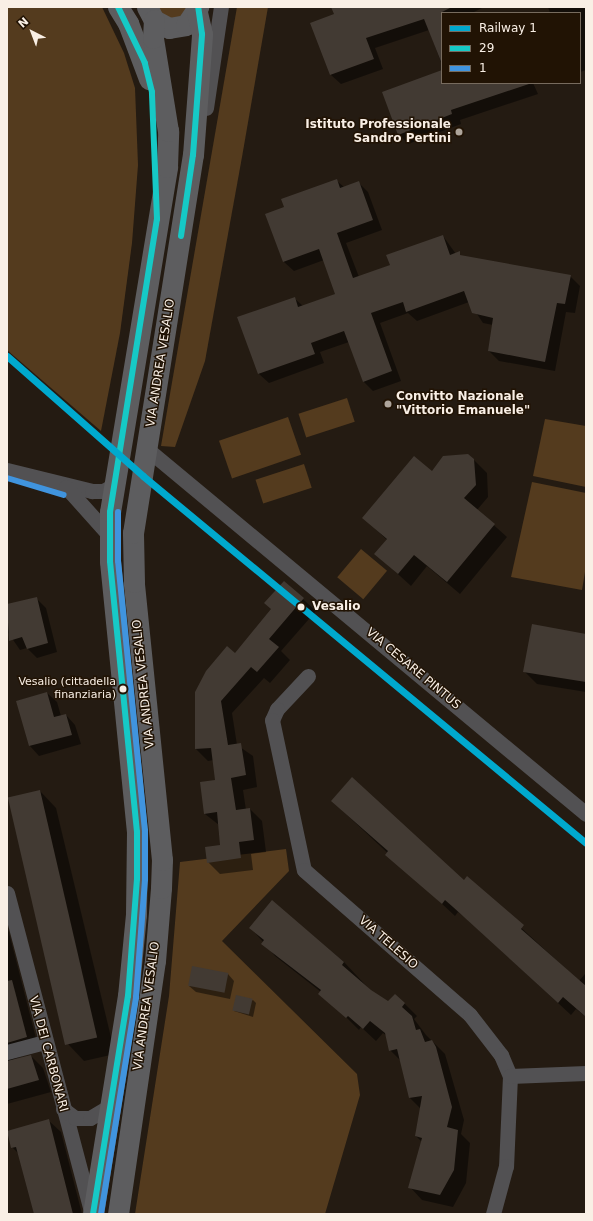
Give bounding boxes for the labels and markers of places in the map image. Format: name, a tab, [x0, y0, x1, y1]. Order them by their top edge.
place label: Istituto Professionale Sandro Pertini	[305, 118, 451, 146]
marker: Istituto Professionale Sandro Pertini	[454, 127, 464, 137]
place label: Convitto Nazionale "Vittorio Emanuele"	[396, 390, 530, 418]
marker: Convitto Nazionale "Vittorio Emanuele"	[383, 399, 393, 409]
marker: Vesalio	[294, 600, 308, 614]
place label: Vesalio	[312, 600, 360, 614]
place label: Vesalio (cittadella finanziaria)	[18, 676, 116, 702]
marker: Vesalio (cittadella finanziaria)	[118, 684, 128, 694]

